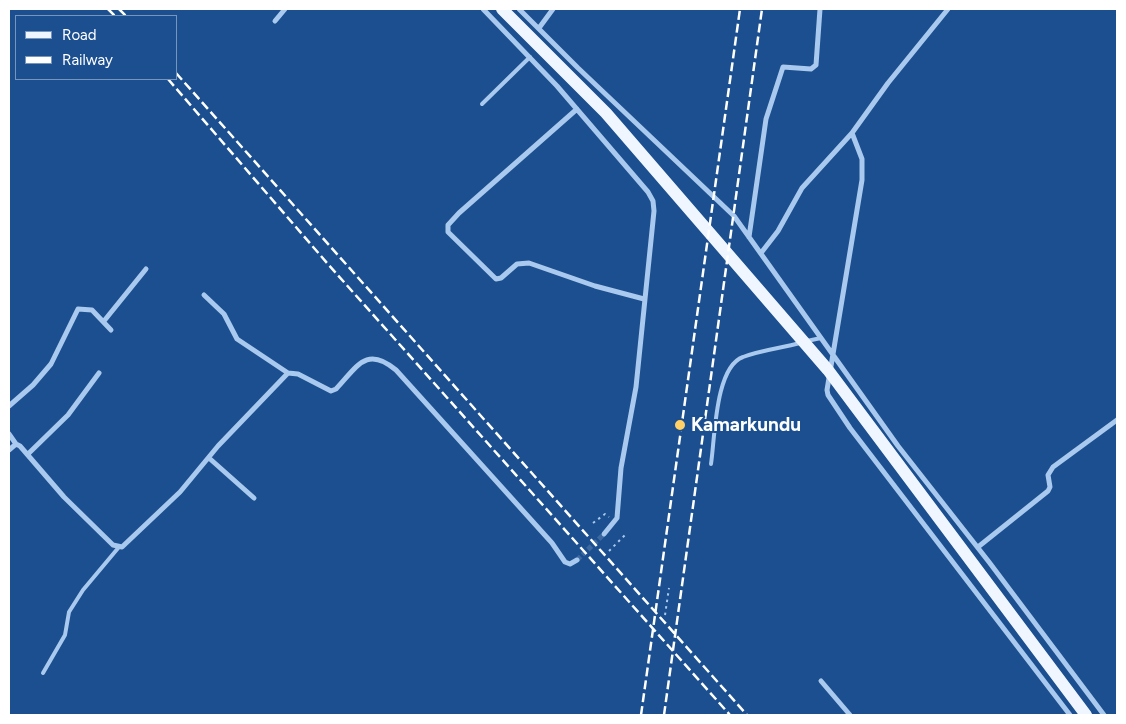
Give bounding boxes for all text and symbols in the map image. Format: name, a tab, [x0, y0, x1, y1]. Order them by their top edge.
legend	[15, 15, 178, 80]
text: Road	[62, 26, 97, 44]
text: Railway	[62, 51, 113, 69]
place label: Kamarkundu	[691, 414, 801, 436]
marker: Kamarkundu	[673, 418, 687, 432]

